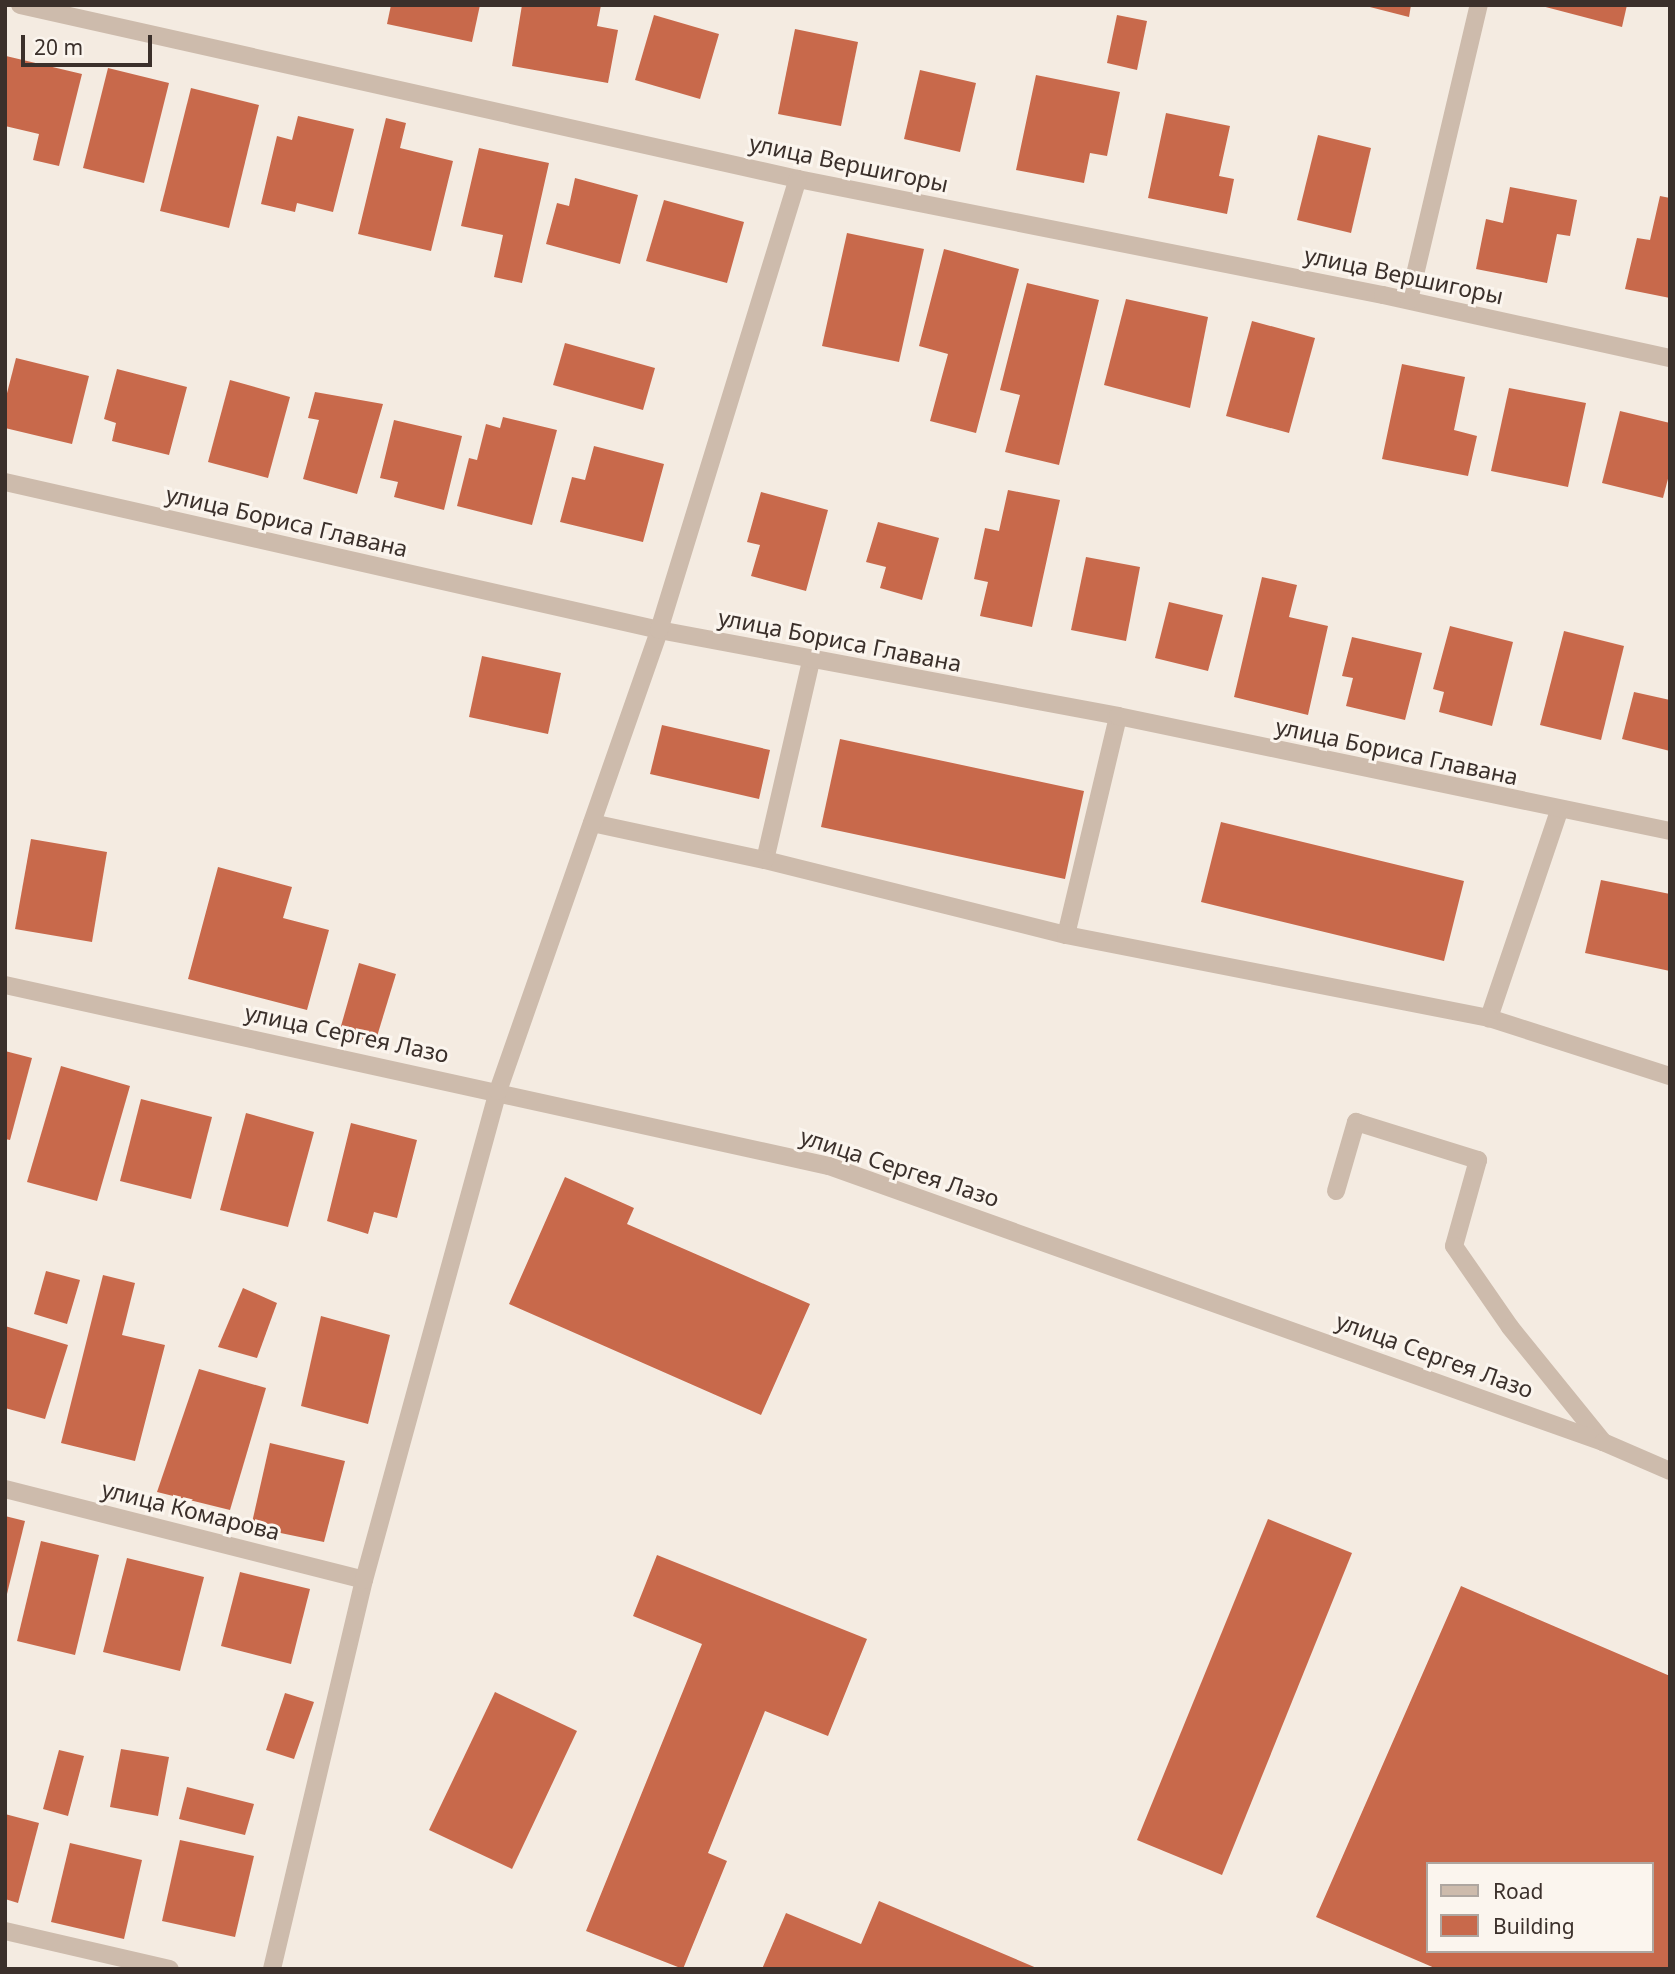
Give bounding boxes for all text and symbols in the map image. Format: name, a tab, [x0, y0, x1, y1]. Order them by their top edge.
scale bar	[24, 21, 156, 65]
text: 20 m	[34, 33, 83, 61]
street label: улица Вершигоры	[747, 128, 951, 198]
street label: улица Вершигоры	[1302, 240, 1506, 310]
street label: улица Бориса Главана	[163, 480, 411, 562]
street label: улица Бориса Главана	[716, 603, 964, 677]
street label: улица Бориса Главана	[1273, 712, 1521, 790]
street label: улица Сергея Лазо	[242, 998, 452, 1068]
street label: улица Сергея Лазо	[797, 1122, 1003, 1212]
street label: улица Сергея Лазо	[1333, 1306, 1537, 1404]
street label: улица Комарова	[99, 1475, 283, 1545]
legend	[1426, 1862, 1654, 1953]
text: Road	[1493, 1877, 1543, 1905]
text: Building	[1493, 1912, 1575, 1940]

